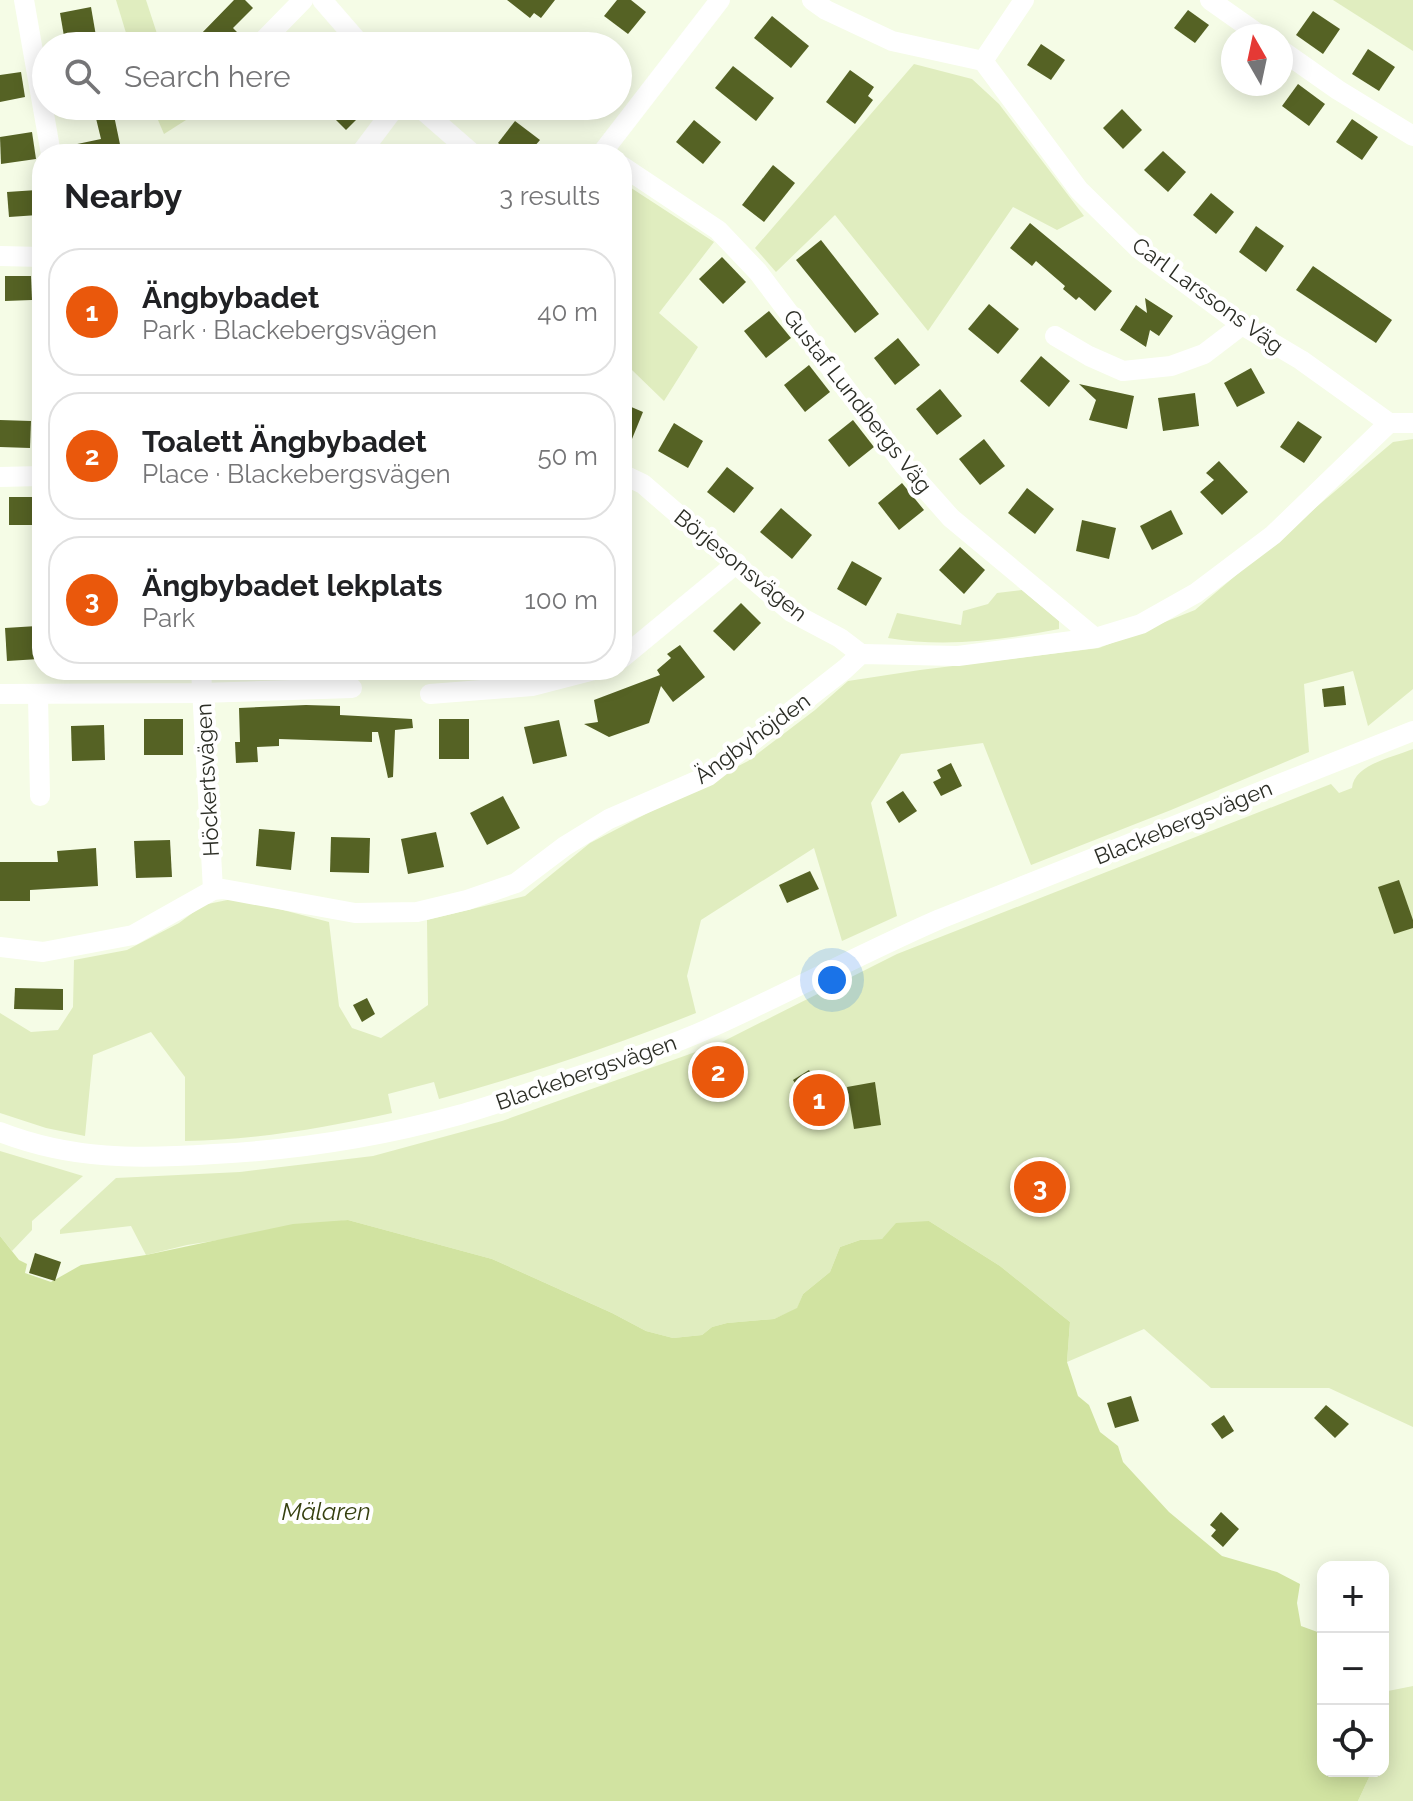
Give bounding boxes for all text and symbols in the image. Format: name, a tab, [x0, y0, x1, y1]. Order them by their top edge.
north arrow	[1221, 24, 1293, 96]
search box	[32, 32, 632, 120]
icon: search	[60, 54, 104, 98]
text: Search here	[124, 59, 291, 94]
text: Nearby	[64, 176, 182, 216]
text: 3 results	[499, 181, 600, 211]
street label: Carl Larssons Väg	[1127, 231, 1289, 359]
text: Ängbybadet	[142, 280, 319, 315]
text: 1	[86, 297, 98, 327]
text: 40 m	[537, 297, 598, 327]
street label: Gustaf Lundbergs Väg	[778, 304, 938, 498]
text: Park · Blackebergsvägen	[142, 315, 437, 345]
text: Toalett Ängbybadet	[142, 424, 427, 459]
text: 2	[85, 441, 99, 471]
text: 50 m	[537, 441, 598, 471]
text: Place · Blackebergsvägen	[142, 459, 451, 489]
street label: Börjesonsvägen	[669, 504, 813, 626]
text: Ängbybadet lekplats	[142, 568, 443, 603]
text: 3	[85, 585, 99, 615]
text: 100 m	[525, 585, 598, 615]
text: Park	[142, 603, 195, 633]
street label: Ängbyhöjden	[689, 687, 815, 789]
street label: Höckertsvägen	[190, 703, 224, 857]
street label: Blackebergsvägen	[1090, 774, 1276, 870]
your location	[812, 960, 852, 1000]
street label: Blackebergsvägen	[492, 1029, 680, 1115]
pin: 2	[692, 1042, 744, 1102]
pin: 1	[793, 1070, 845, 1130]
pin: 3	[1014, 1157, 1066, 1217]
water label: Mälaren	[281, 1497, 371, 1526]
map controls	[1317, 1561, 1389, 1777]
button: +	[1317, 1561, 1389, 1633]
button: −	[1317, 1633, 1389, 1705]
button: locate	[1317, 1705, 1389, 1777]

